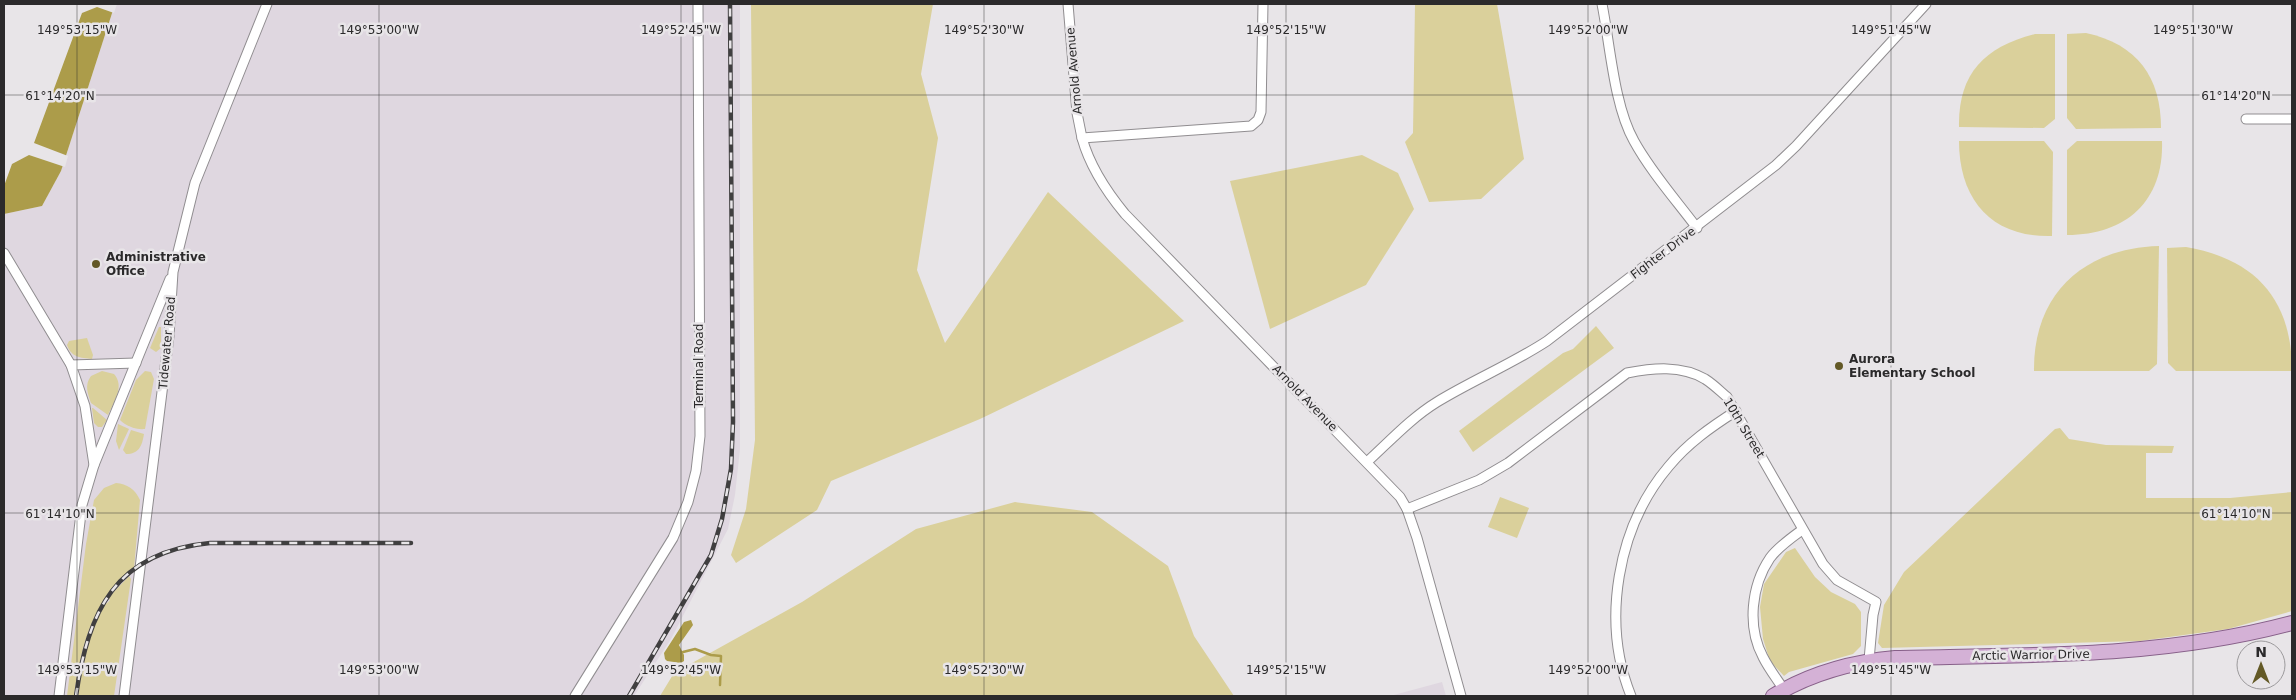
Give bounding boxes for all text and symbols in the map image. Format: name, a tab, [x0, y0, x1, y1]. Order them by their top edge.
text: 149°53'15"W	[37, 23, 117, 37]
text: 149°53'00"W	[339, 23, 419, 37]
text: 149°52'45"W	[641, 23, 721, 37]
text: 149°52'30"W	[944, 23, 1024, 37]
text: 149°52'15"W	[1246, 23, 1326, 37]
text: 149°52'00"W	[1548, 23, 1628, 37]
text: 149°51'45"W	[1851, 23, 1931, 37]
text: 149°51'30"W	[2153, 23, 2233, 37]
street label: Arnold Avenue	[1063, 27, 1085, 115]
text: 61°14'20"N	[25, 89, 95, 103]
text: 61°14'20"N	[2201, 89, 2271, 103]
street label: Fighter Drive	[1628, 224, 1698, 282]
place label: Administrative Office	[106, 250, 206, 278]
marker: Administrative Office	[90, 258, 102, 270]
street label: Tidewater Road	[156, 296, 178, 391]
street label: Terminal Road	[692, 324, 706, 409]
place label: Aurora Elementary School	[1849, 352, 1975, 380]
marker: Aurora Elementary School	[1833, 360, 1845, 372]
street label: Arnold Avenue	[1270, 362, 1340, 434]
street label: 10th Street	[1721, 395, 1768, 461]
text: 61°14'10"N	[25, 507, 95, 521]
text: 61°14'10"N	[2201, 507, 2271, 521]
north arrow	[2236, 640, 2286, 690]
text: N	[2255, 644, 2267, 660]
street label: Arctic Warrior Drive	[1972, 647, 2090, 663]
text: 149°53'15"W	[37, 663, 117, 677]
text: 149°53'00"W	[339, 663, 419, 677]
text: 149°52'45"W	[641, 663, 721, 677]
text: 149°52'30"W	[944, 663, 1024, 677]
text: 149°52'15"W	[1246, 663, 1326, 677]
text: 149°52'00"W	[1548, 663, 1628, 677]
text: 149°51'45"W	[1851, 663, 1931, 677]

